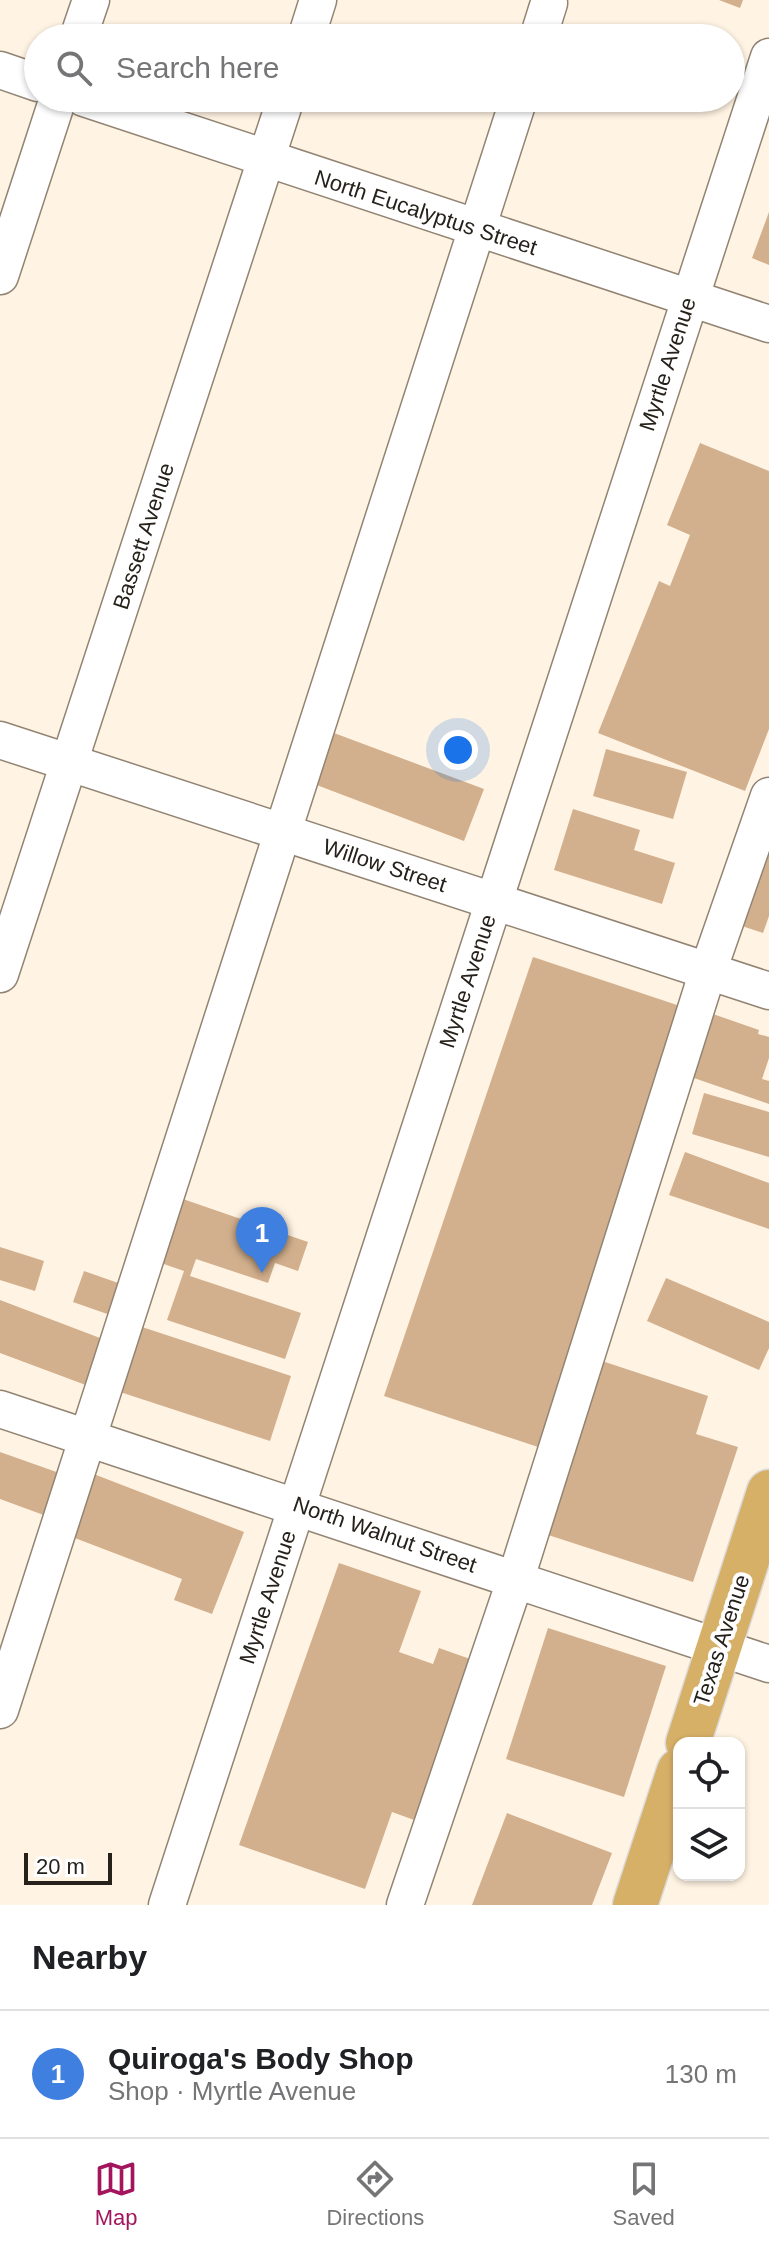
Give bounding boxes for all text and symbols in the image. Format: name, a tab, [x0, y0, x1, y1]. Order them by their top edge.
search box	[24, 24, 745, 112]
icon: search	[52, 46, 96, 90]
text: Search here	[116, 51, 279, 84]
street label: North Eucalyptus Street	[311, 165, 540, 260]
street label: Myrtle Avenue	[634, 294, 701, 434]
street label: Bassett Avenue	[108, 460, 179, 613]
your location	[438, 730, 478, 770]
street label: Willow Street	[320, 834, 450, 897]
street label: Myrtle Avenue	[434, 911, 501, 1051]
pin: 1	[236, 1207, 288, 1273]
street label: North Walnut Street	[290, 1491, 480, 1578]
street label: Myrtle Avenue	[234, 1527, 301, 1667]
street label: Texas Avenue	[688, 1571, 754, 1709]
map controls	[673, 1737, 745, 1881]
button: locate	[673, 1737, 745, 1809]
button: layers	[673, 1809, 745, 1881]
scale bar	[24, 1849, 112, 1885]
text: 20 m	[36, 1854, 85, 1879]
text: Nearby	[32, 1938, 147, 1976]
text: Quiroga's Body Shop	[108, 2042, 413, 2075]
text: 1	[51, 2059, 65, 2089]
text: 130 m	[665, 2059, 737, 2089]
text: Shop · Myrtle Avenue	[108, 2076, 356, 2106]
tab: Map	[94, 2157, 138, 2231]
tab: Directions	[326, 2157, 424, 2231]
tab: Saved	[612, 2157, 675, 2231]

